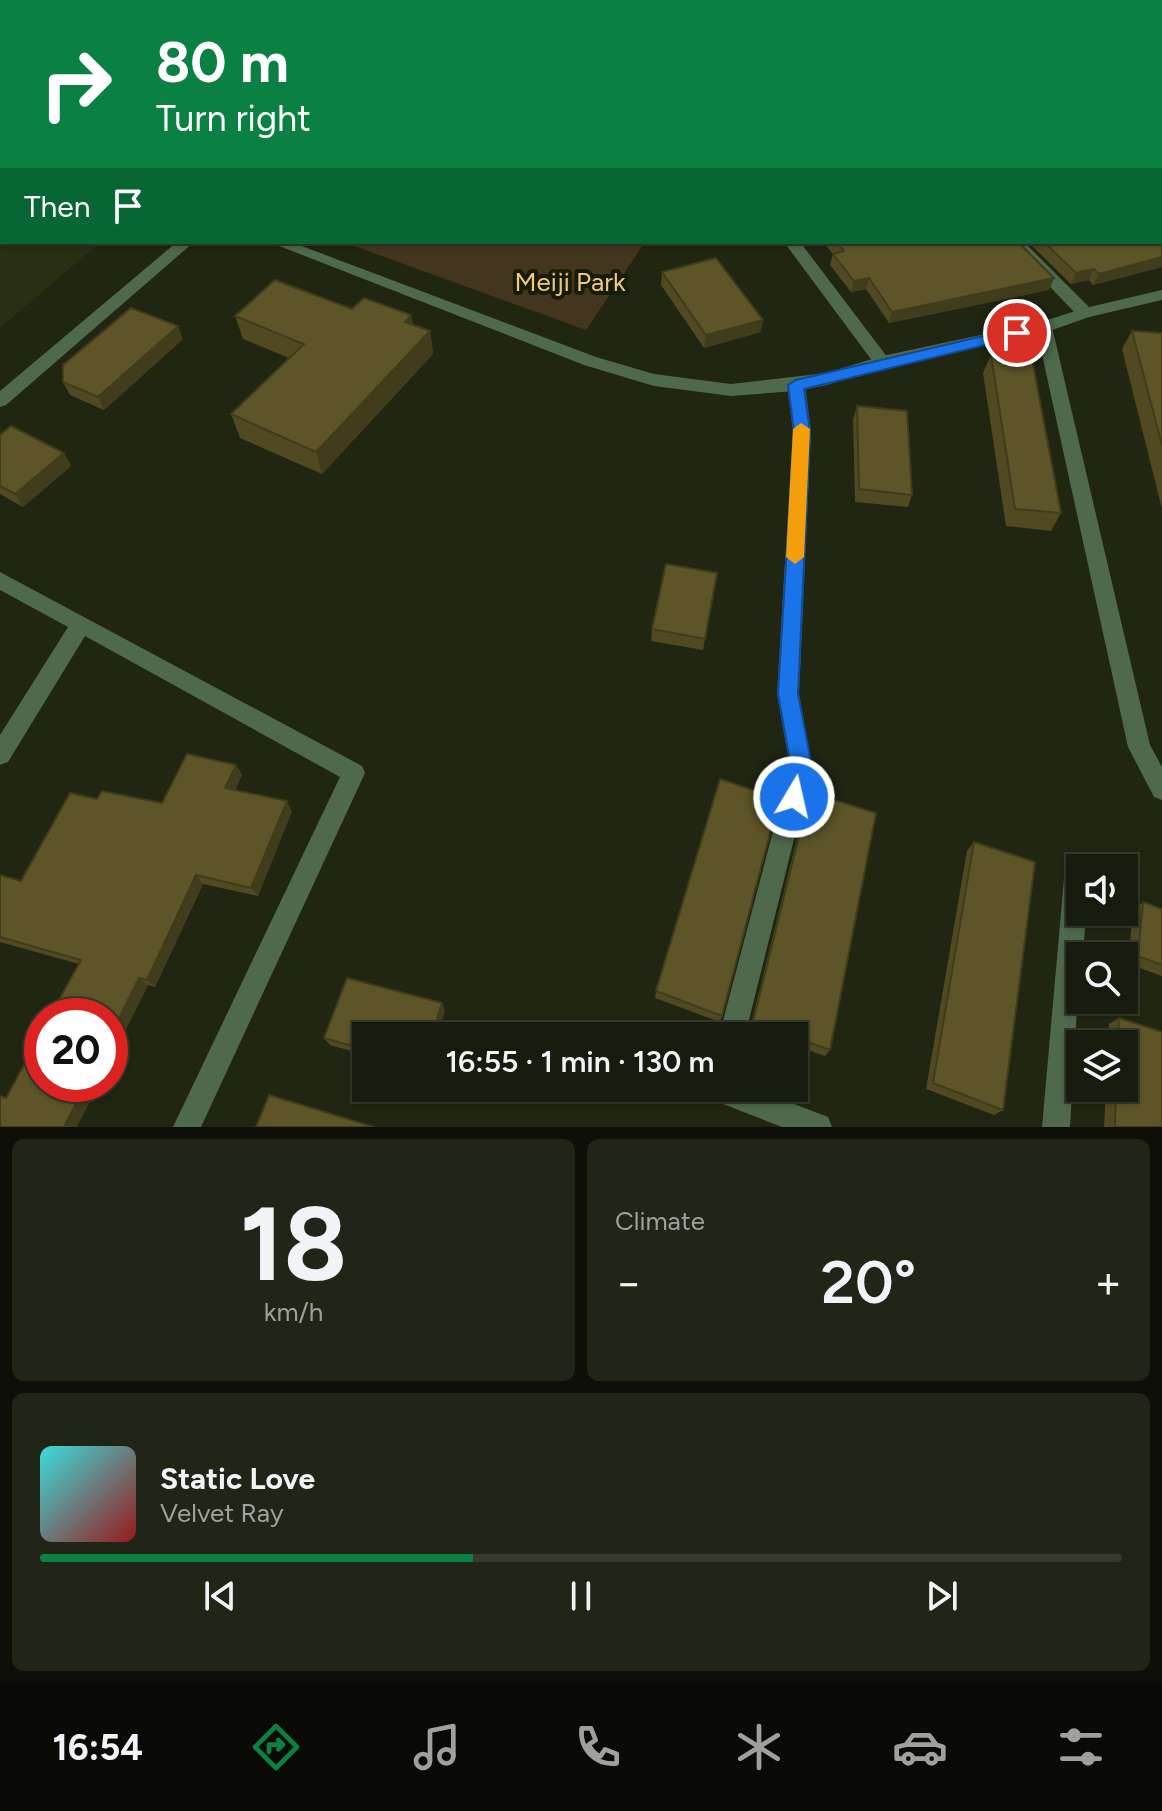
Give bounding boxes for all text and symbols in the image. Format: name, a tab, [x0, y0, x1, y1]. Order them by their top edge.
text: 80 m	[156, 29, 289, 96]
icon: right	[24, 32, 128, 136]
text: Turn right	[156, 97, 311, 140]
icon: arrive	[106, 184, 150, 228]
text: Then	[24, 188, 90, 225]
park label: Meiji Park	[514, 266, 626, 298]
pin	[983, 299, 1051, 367]
icon: arrive	[995, 311, 1039, 355]
position arrow	[752, 755, 836, 839]
map controls	[1066, 854, 1138, 1102]
button: sound	[1066, 854, 1138, 926]
button: search	[1066, 942, 1138, 1014]
speed limit sign: 20	[24, 998, 128, 1102]
button: layers	[1066, 1030, 1138, 1102]
text: 16:55 · 1 min · 130 m	[445, 1043, 715, 1080]
text: 18	[240, 1181, 347, 1306]
text: Climate	[615, 1205, 705, 1237]
text: 20°	[821, 1246, 916, 1318]
text: −	[615, 1256, 642, 1309]
text: +	[1095, 1256, 1122, 1309]
text: km/h	[264, 1296, 323, 1328]
text: Static Love	[160, 1460, 315, 1497]
text: Velvet Ray	[160, 1497, 284, 1529]
icon: previous	[198, 1574, 242, 1618]
icon: pause	[559, 1574, 603, 1618]
icon: next	[920, 1574, 964, 1618]
icon: directions	[248, 1719, 304, 1775]
icon: music	[409, 1719, 465, 1775]
icon: phone	[570, 1719, 626, 1775]
icon: climate	[731, 1719, 787, 1775]
icon: car	[892, 1719, 948, 1775]
icon: filters	[1053, 1719, 1109, 1775]
text: 16:54	[53, 1726, 143, 1769]

